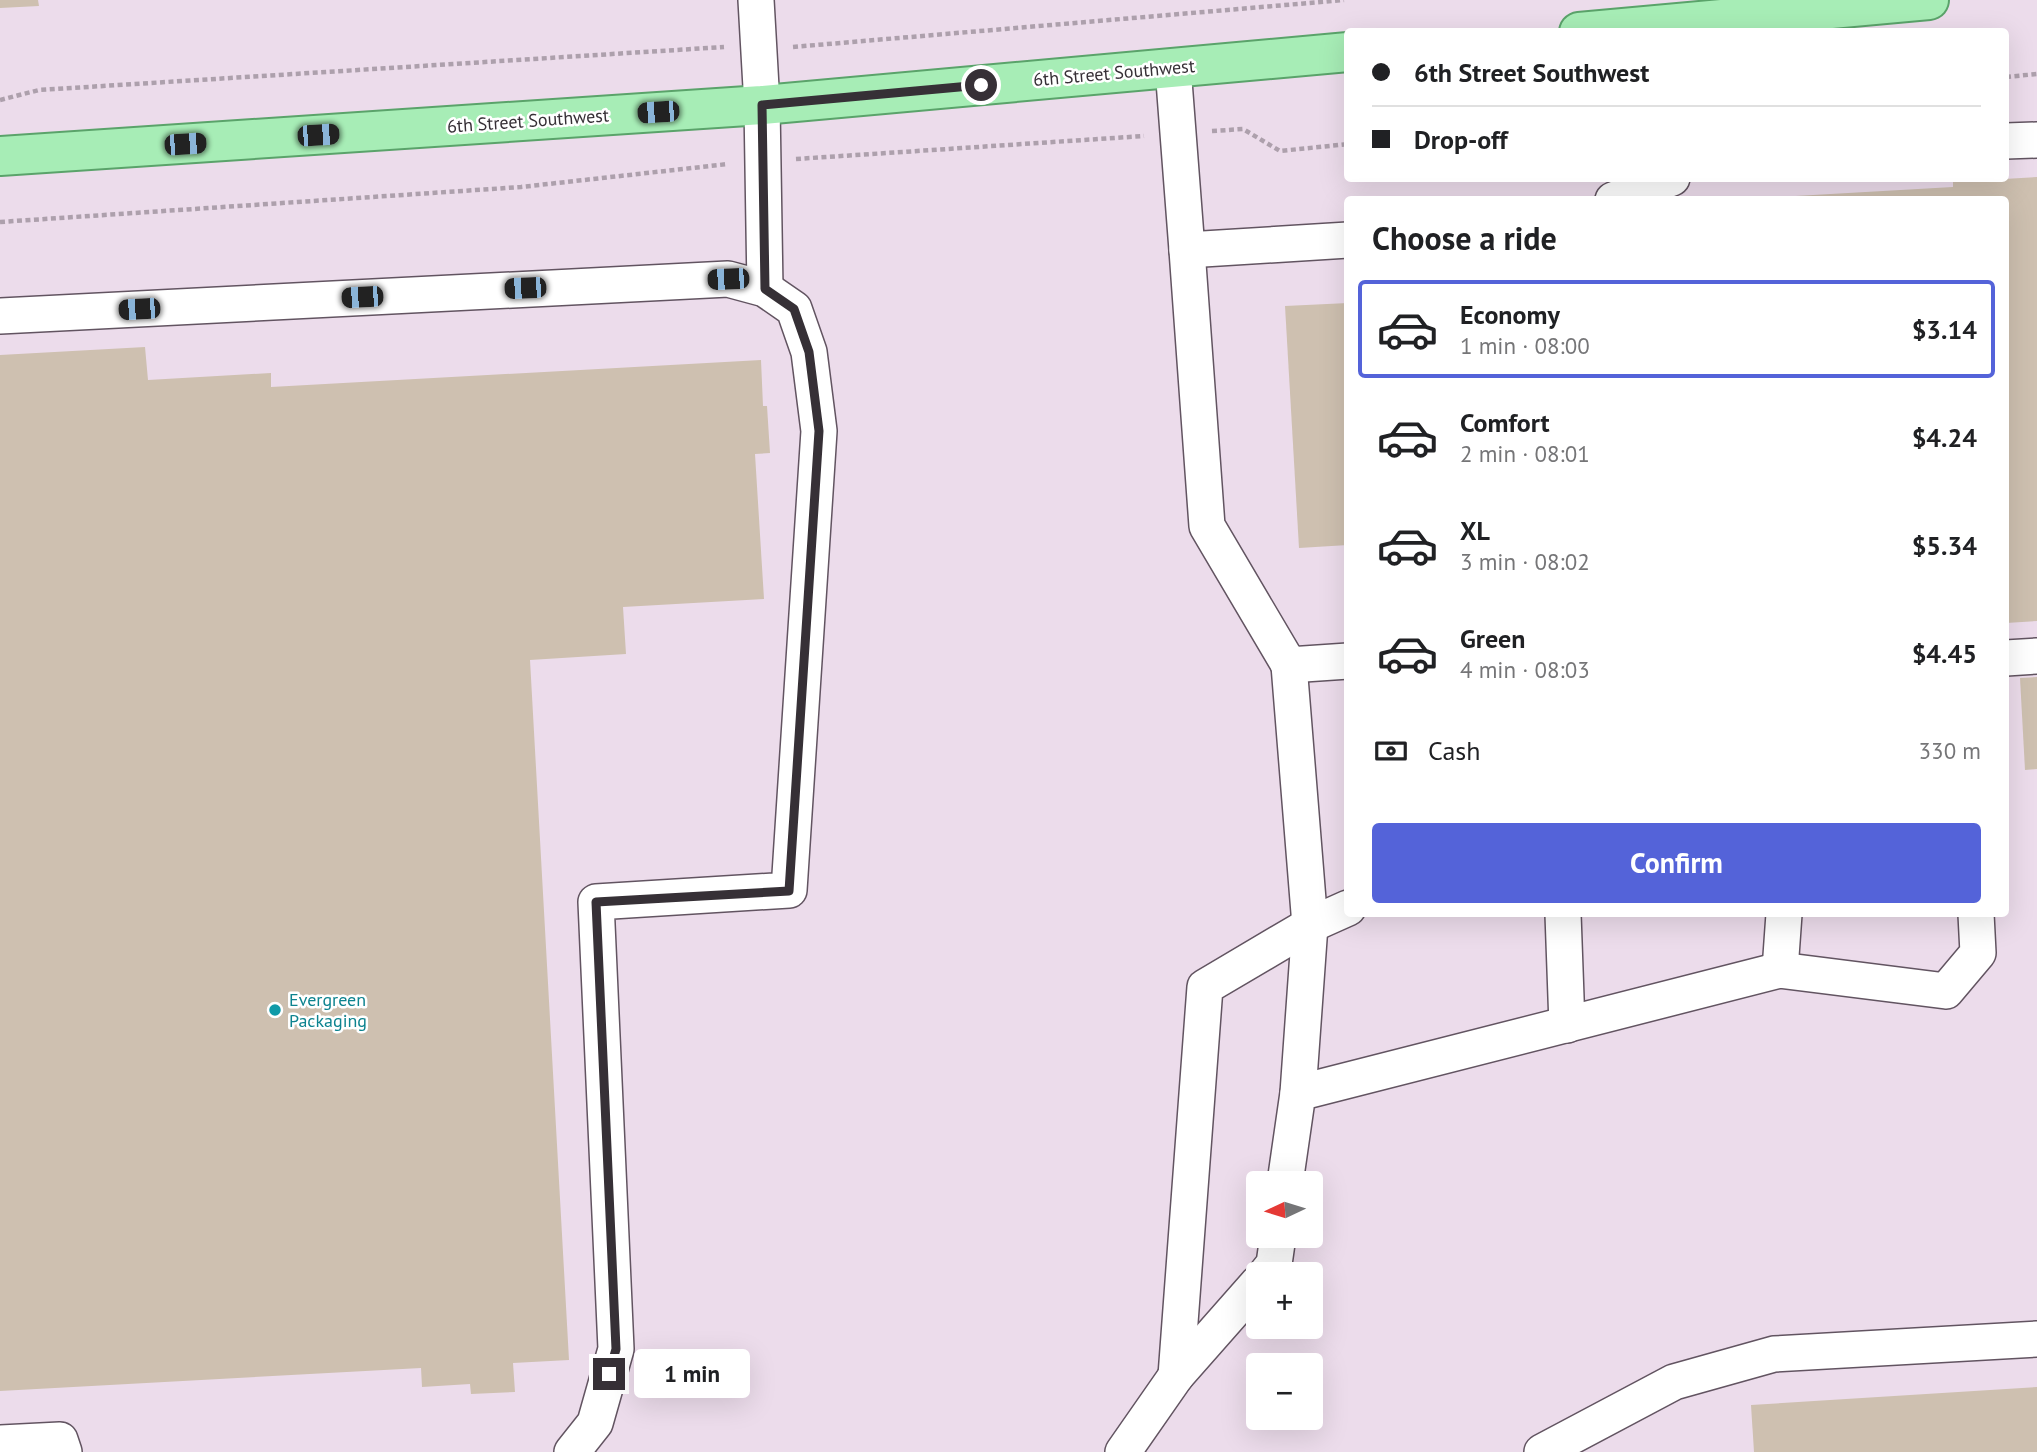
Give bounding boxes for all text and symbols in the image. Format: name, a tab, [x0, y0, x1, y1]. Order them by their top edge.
street label: 6th Street Southwest	[1032, 54, 1196, 91]
text: 6th Street Southwest	[1414, 56, 1649, 89]
route start	[965, 69, 997, 101]
car	[637, 100, 680, 124]
street label: 6th Street Southwest	[446, 103, 610, 138]
car	[297, 123, 340, 147]
text: Drop-off	[1414, 123, 1508, 156]
car	[164, 132, 207, 156]
text: Choose a ride	[1372, 217, 1557, 259]
car	[707, 268, 750, 290]
car	[504, 277, 547, 299]
car	[341, 285, 384, 309]
car	[118, 297, 161, 321]
icon: car	[1376, 298, 1439, 361]
text: Economy	[1460, 298, 1560, 331]
text: $3.14	[1912, 313, 1977, 346]
text: 1 min · 08:00	[1460, 331, 1590, 360]
icon: car	[1376, 406, 1439, 469]
text: Comfort	[1460, 406, 1550, 439]
text: $4.24	[1912, 421, 1977, 454]
text: 2 min · 08:01	[1460, 439, 1590, 468]
icon: car	[1376, 514, 1439, 577]
text: XL	[1460, 514, 1490, 547]
text: $5.34	[1912, 529, 1977, 562]
text: 3 min · 08:02	[1460, 547, 1590, 576]
icon: car	[1376, 622, 1439, 685]
text: Green	[1460, 622, 1525, 655]
text: $4.45	[1912, 637, 1977, 670]
text: 4 min · 08:03	[1460, 655, 1590, 684]
icon: cash	[1372, 732, 1410, 770]
text: Cash	[1428, 734, 1480, 767]
text: 330 m	[1919, 736, 1981, 765]
button: Confirm	[1372, 823, 1981, 903]
place label: Evergreen Packaging	[289, 988, 367, 1032]
marker: Evergreen Packaging	[267, 1002, 283, 1018]
north arrow	[1246, 1171, 1323, 1248]
map controls	[1246, 1171, 1323, 1430]
button: +	[1246, 1262, 1323, 1339]
callout: 1 min	[634, 1350, 749, 1398]
button: −	[1246, 1353, 1323, 1430]
route end	[593, 1358, 625, 1390]
text: 1 min	[664, 1359, 720, 1388]

